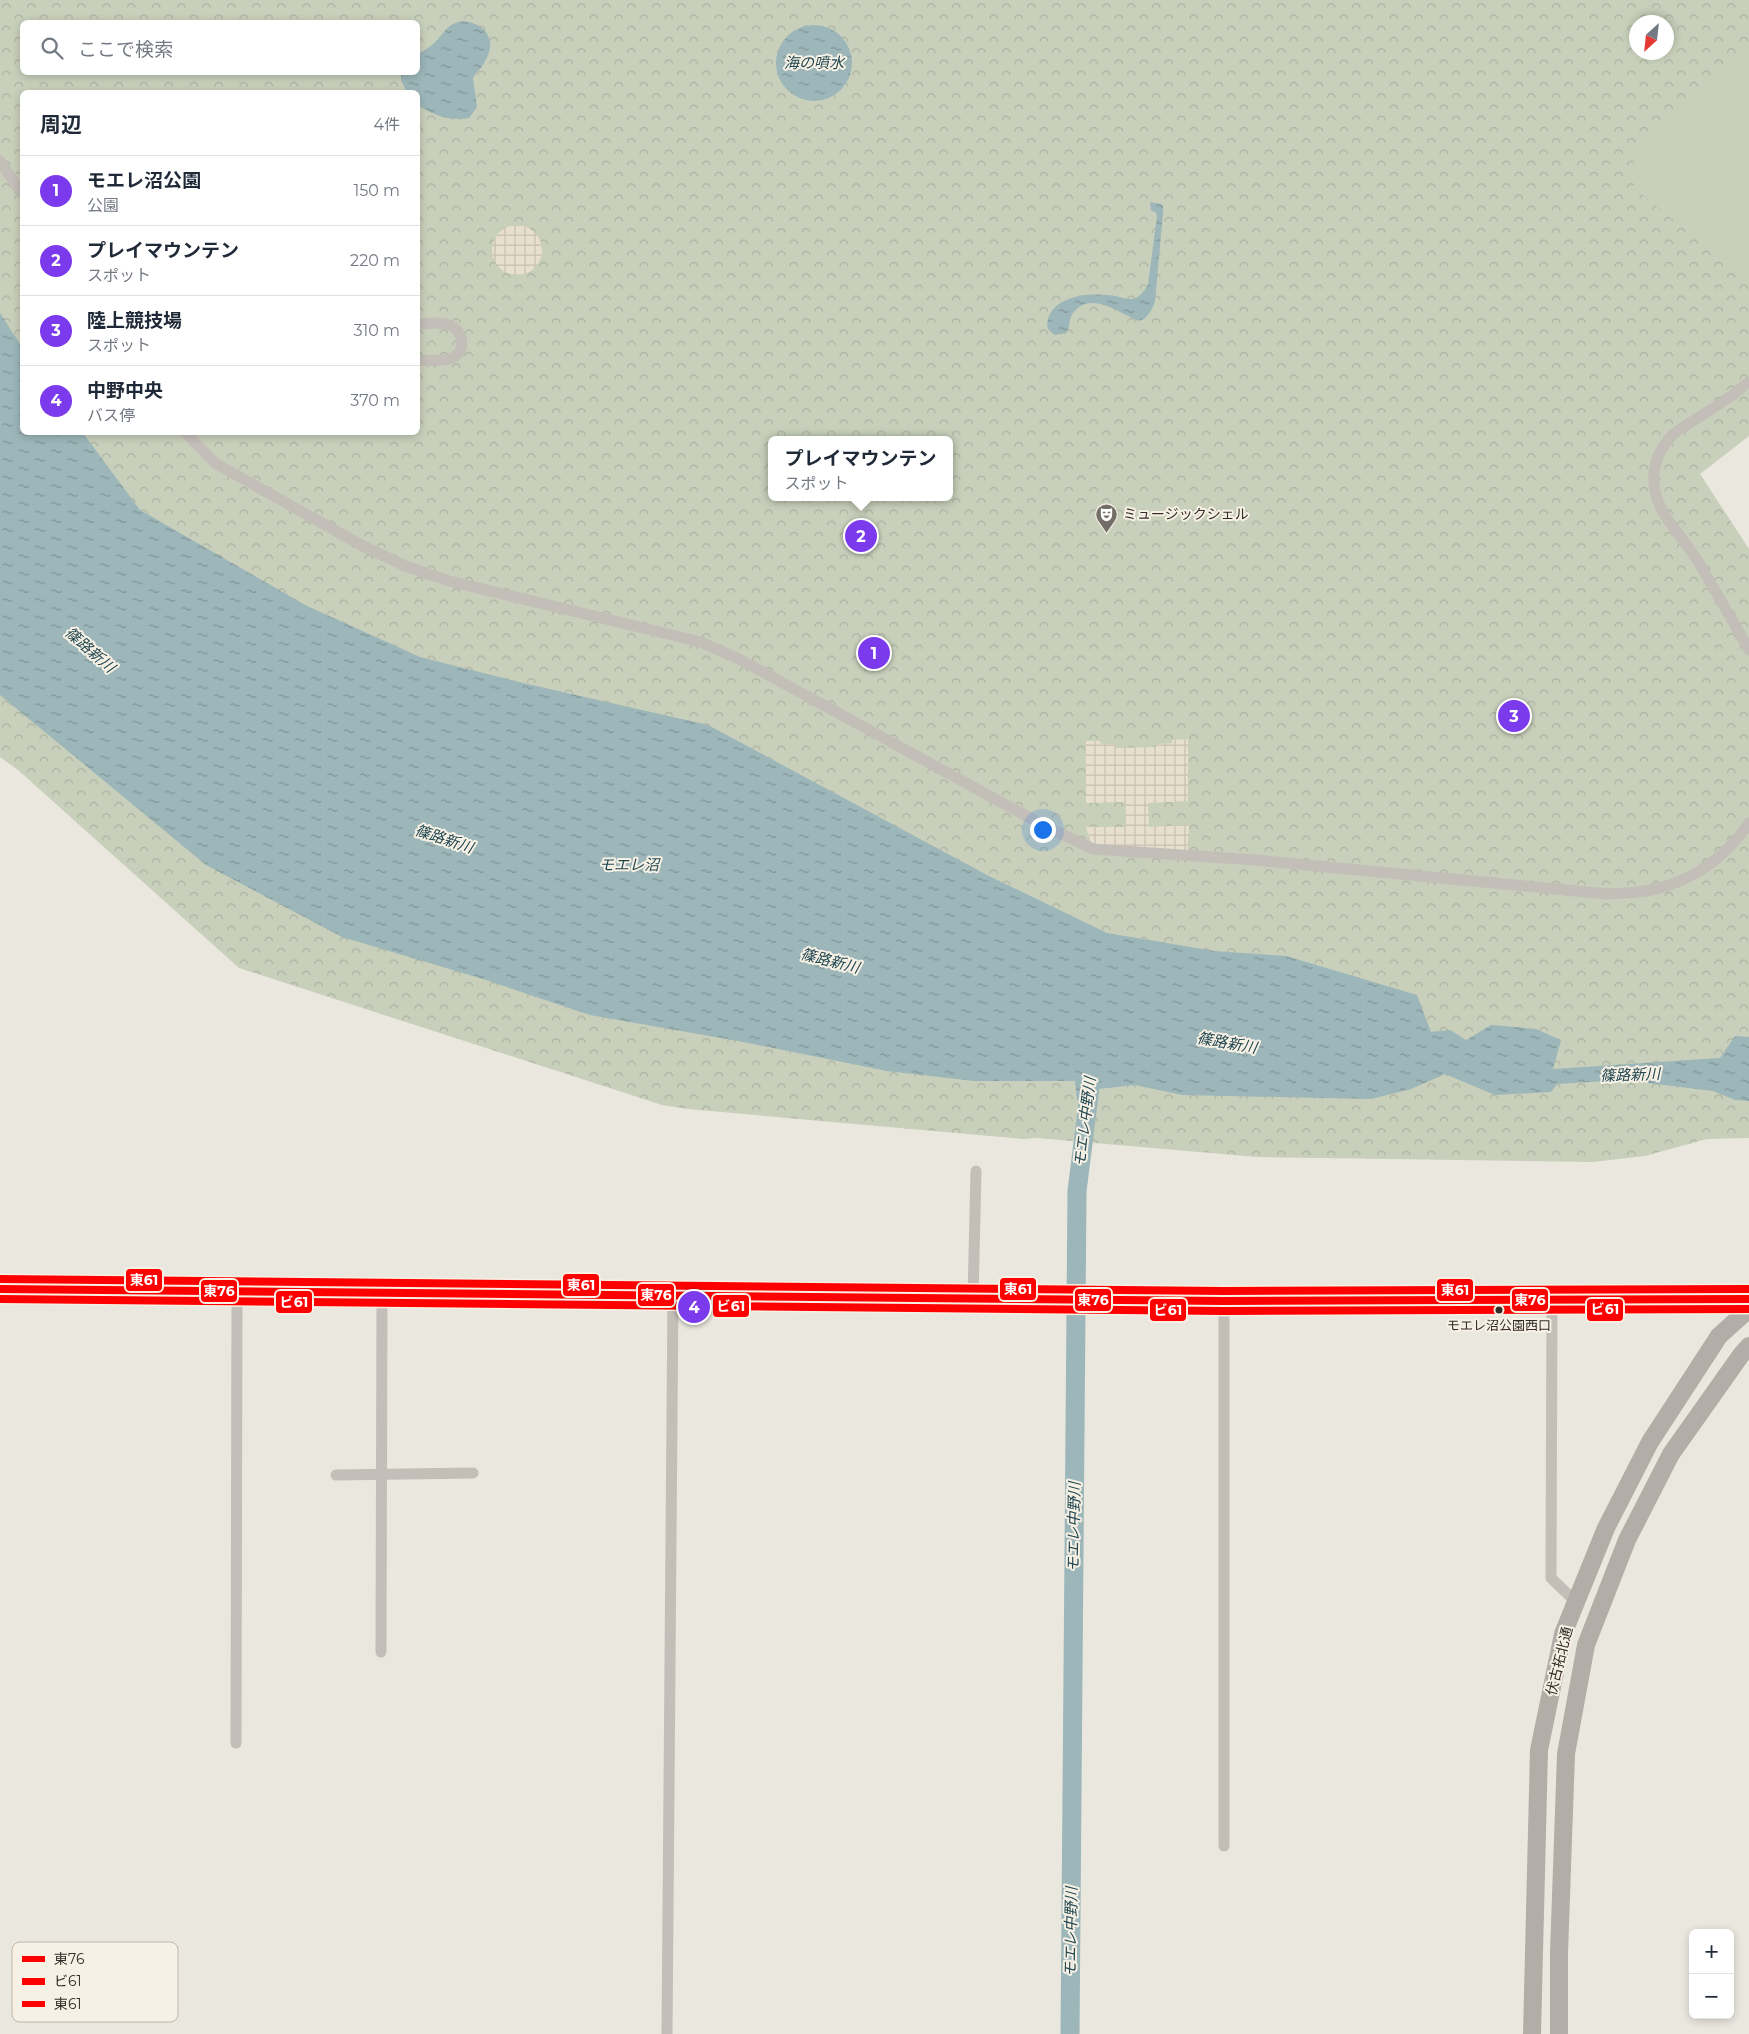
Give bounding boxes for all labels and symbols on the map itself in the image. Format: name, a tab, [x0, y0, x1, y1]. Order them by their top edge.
north arrow	[1629, 15, 1674, 60]
water label: 海の噴水	[784, 53, 846, 72]
theatre icon: ミュージックシェル	[1095, 502, 1119, 533]
place label: ミュージックシェル	[1123, 505, 1249, 523]
pin: 2	[845, 517, 877, 555]
water label: 篠路新川	[61, 623, 121, 678]
pin: 1	[858, 634, 890, 672]
pin: 3	[1498, 697, 1530, 735]
your location	[1030, 817, 1056, 843]
water label: 篠路新川	[413, 820, 478, 857]
water label: モエレ沼	[599, 855, 661, 874]
water label: 篠路新川	[799, 944, 863, 977]
water label: 篠路新川	[1196, 1028, 1260, 1057]
water label: 篠路新川	[1600, 1064, 1662, 1085]
water label: モエレ中野川	[1070, 1074, 1100, 1168]
line badge: 東61	[125, 1268, 163, 1292]
text: 東61	[130, 1271, 158, 1289]
line badge: 東61	[562, 1273, 600, 1297]
text: 東61	[567, 1276, 595, 1294]
line badge: 東61	[999, 1277, 1037, 1301]
line badge: 東61	[1436, 1278, 1474, 1302]
line badge: 東76	[200, 1279, 238, 1303]
text: 東61	[1004, 1280, 1032, 1298]
text: 東61	[1441, 1281, 1469, 1299]
text: 東76	[203, 1282, 235, 1300]
line badge: 東76	[637, 1283, 675, 1307]
text: 東76	[640, 1286, 672, 1304]
pin: 4	[678, 1288, 710, 1326]
line badge: 東76	[1074, 1288, 1112, 1312]
line badge: 東76	[1511, 1288, 1549, 1312]
line badge: ビ61	[275, 1290, 313, 1314]
text: 東76	[1077, 1291, 1109, 1309]
text: 東76	[1514, 1291, 1546, 1309]
text: ビ61	[280, 1293, 308, 1311]
line badge: ビ61	[712, 1294, 750, 1318]
text: ビ61	[717, 1297, 745, 1315]
line badge: ビ61	[1149, 1298, 1187, 1322]
line badge: ビ61	[1586, 1298, 1624, 1322]
text: ビ61	[1591, 1300, 1619, 1318]
text: ビ61	[1154, 1301, 1182, 1319]
marker: モエレ沼公園西口	[1494, 1305, 1504, 1315]
place label: モエレ沼公園西口	[1447, 1317, 1551, 1333]
water label: モエレ中野川	[1063, 1480, 1084, 1572]
street label: 伏古拓北通	[1542, 1625, 1576, 1697]
water label: モエレ中野川	[1060, 1885, 1081, 1977]
legend	[12, 1942, 178, 2022]
text: 東76	[54, 1950, 85, 1968]
text: ビ61	[54, 1972, 82, 1990]
text: 東61	[54, 1995, 82, 2013]

